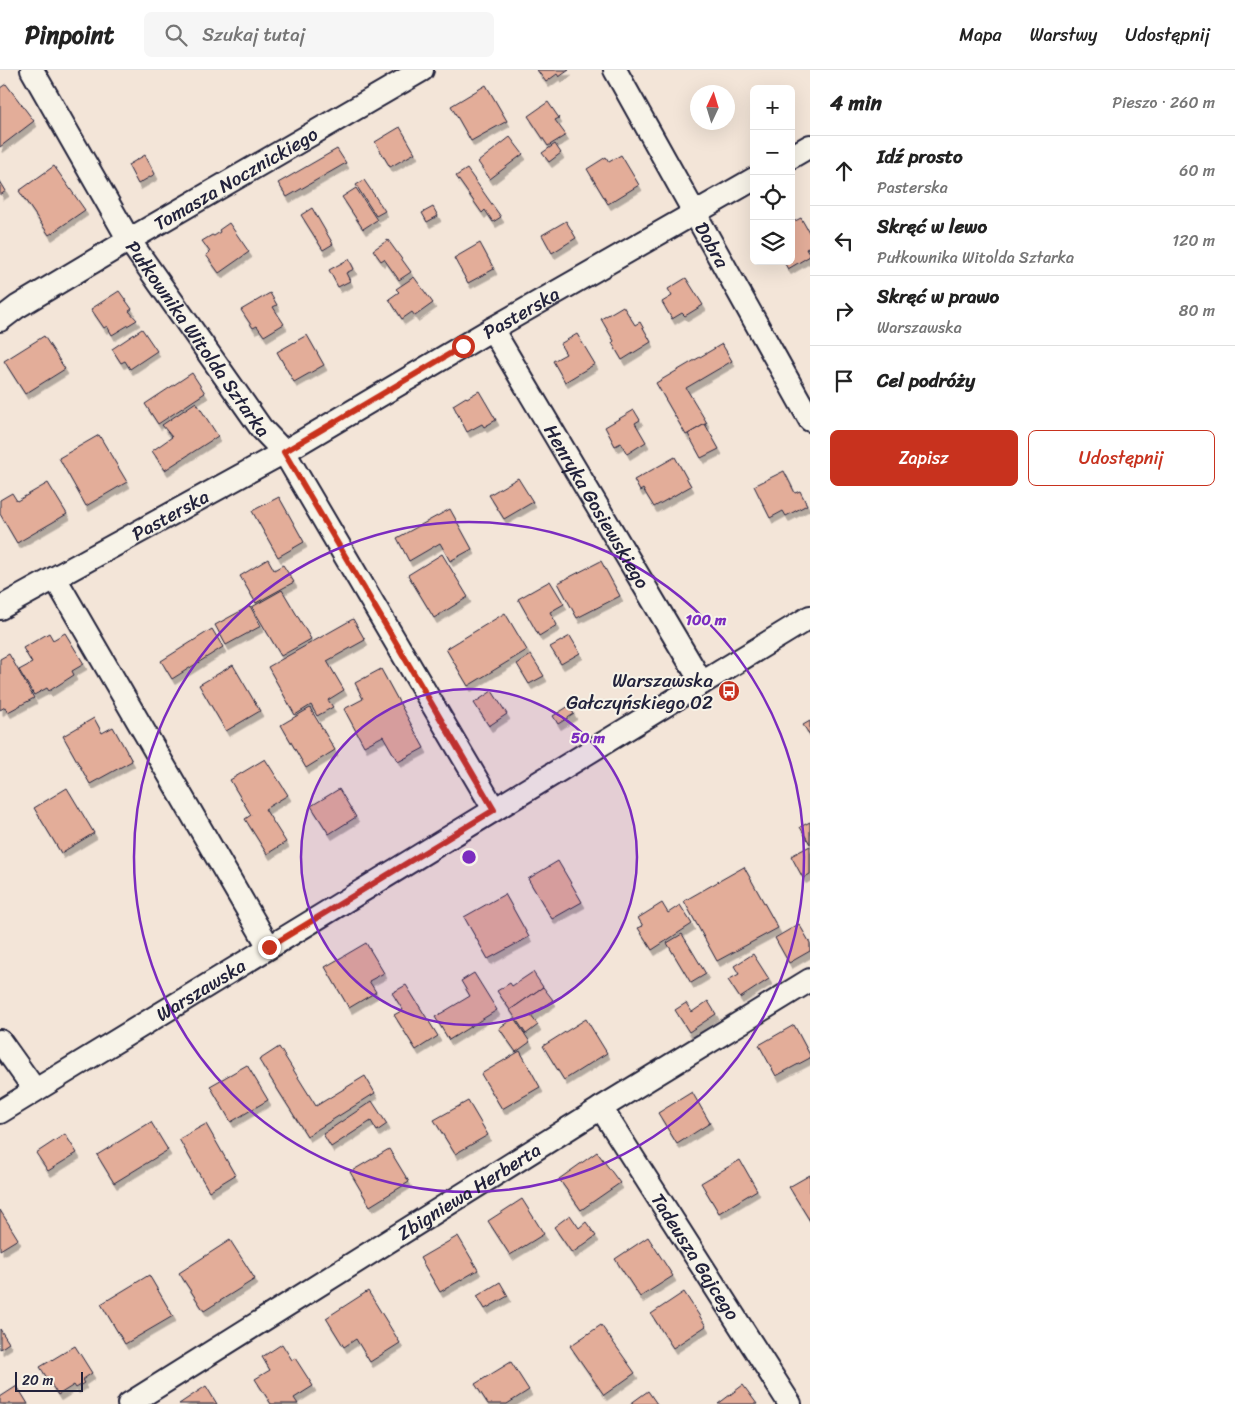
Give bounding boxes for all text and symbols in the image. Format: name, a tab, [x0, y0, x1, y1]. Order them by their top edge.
search box	[144, 12, 494, 57]
text: Pinpoint	[25, 14, 114, 56]
text: Szukaj tutaj	[202, 18, 305, 51]
text: Mapa	[959, 19, 1002, 51]
text: Warstwy	[1030, 19, 1097, 51]
text: Udostępnij	[1125, 19, 1210, 51]
icon: search	[162, 21, 190, 49]
text: 4 min	[830, 84, 882, 122]
north arrow	[690, 85, 735, 130]
map controls	[750, 85, 795, 265]
button: +	[750, 85, 795, 130]
text: Pieszo · 260 m	[1112, 88, 1215, 117]
street label: Tomasza Nocznickiego	[147, 117, 324, 239]
button: −	[750, 130, 795, 175]
text: Idź prosto	[877, 140, 963, 173]
text: 60 m	[1179, 156, 1215, 185]
icon: ahead	[830, 157, 858, 185]
text: Pasterska	[877, 173, 948, 202]
button: locate	[750, 175, 795, 220]
text: Skręć w lewo	[877, 210, 987, 243]
street label: Dobra	[686, 215, 739, 274]
button: layers	[750, 220, 795, 265]
text: 120 m	[1172, 226, 1215, 255]
icon: left	[830, 227, 858, 255]
street label: Pułkownika Witolda Sztarka	[117, 233, 279, 445]
text: Pułkownika Witolda Sztarka	[877, 243, 1074, 272]
street label: Pasterska	[476, 277, 566, 348]
text: Skręć w prawo	[877, 280, 999, 313]
text: 80 m	[1179, 296, 1215, 325]
icon: right	[830, 297, 858, 325]
text: Warszawska	[877, 313, 962, 342]
route start	[452, 335, 475, 358]
text: Cel podróży	[877, 364, 975, 397]
icon: arrive	[830, 367, 858, 395]
street label: Henryka Gosiewskiego	[535, 417, 659, 595]
button: Zapisz	[830, 430, 1018, 486]
button: Udostępnij	[1028, 430, 1215, 486]
street label: Pasterska	[125, 480, 215, 549]
text: 100 m	[686, 607, 727, 633]
place label: Warszawska Gałczyńskiego 02	[566, 664, 713, 719]
bus stop icon: Warszawska Gałczyńskiego 02	[717, 679, 741, 703]
text: 50 m	[571, 725, 606, 751]
centre of rings	[460, 848, 478, 866]
route end	[258, 936, 281, 959]
street label: Warszawska	[149, 949, 253, 1030]
street label: Zbigniewa Herberta	[390, 1133, 548, 1249]
street label: Tadeusza Gajcego	[642, 1186, 749, 1327]
text: 20 m	[22, 1368, 53, 1393]
scale bar	[15, 1369, 82, 1392]

